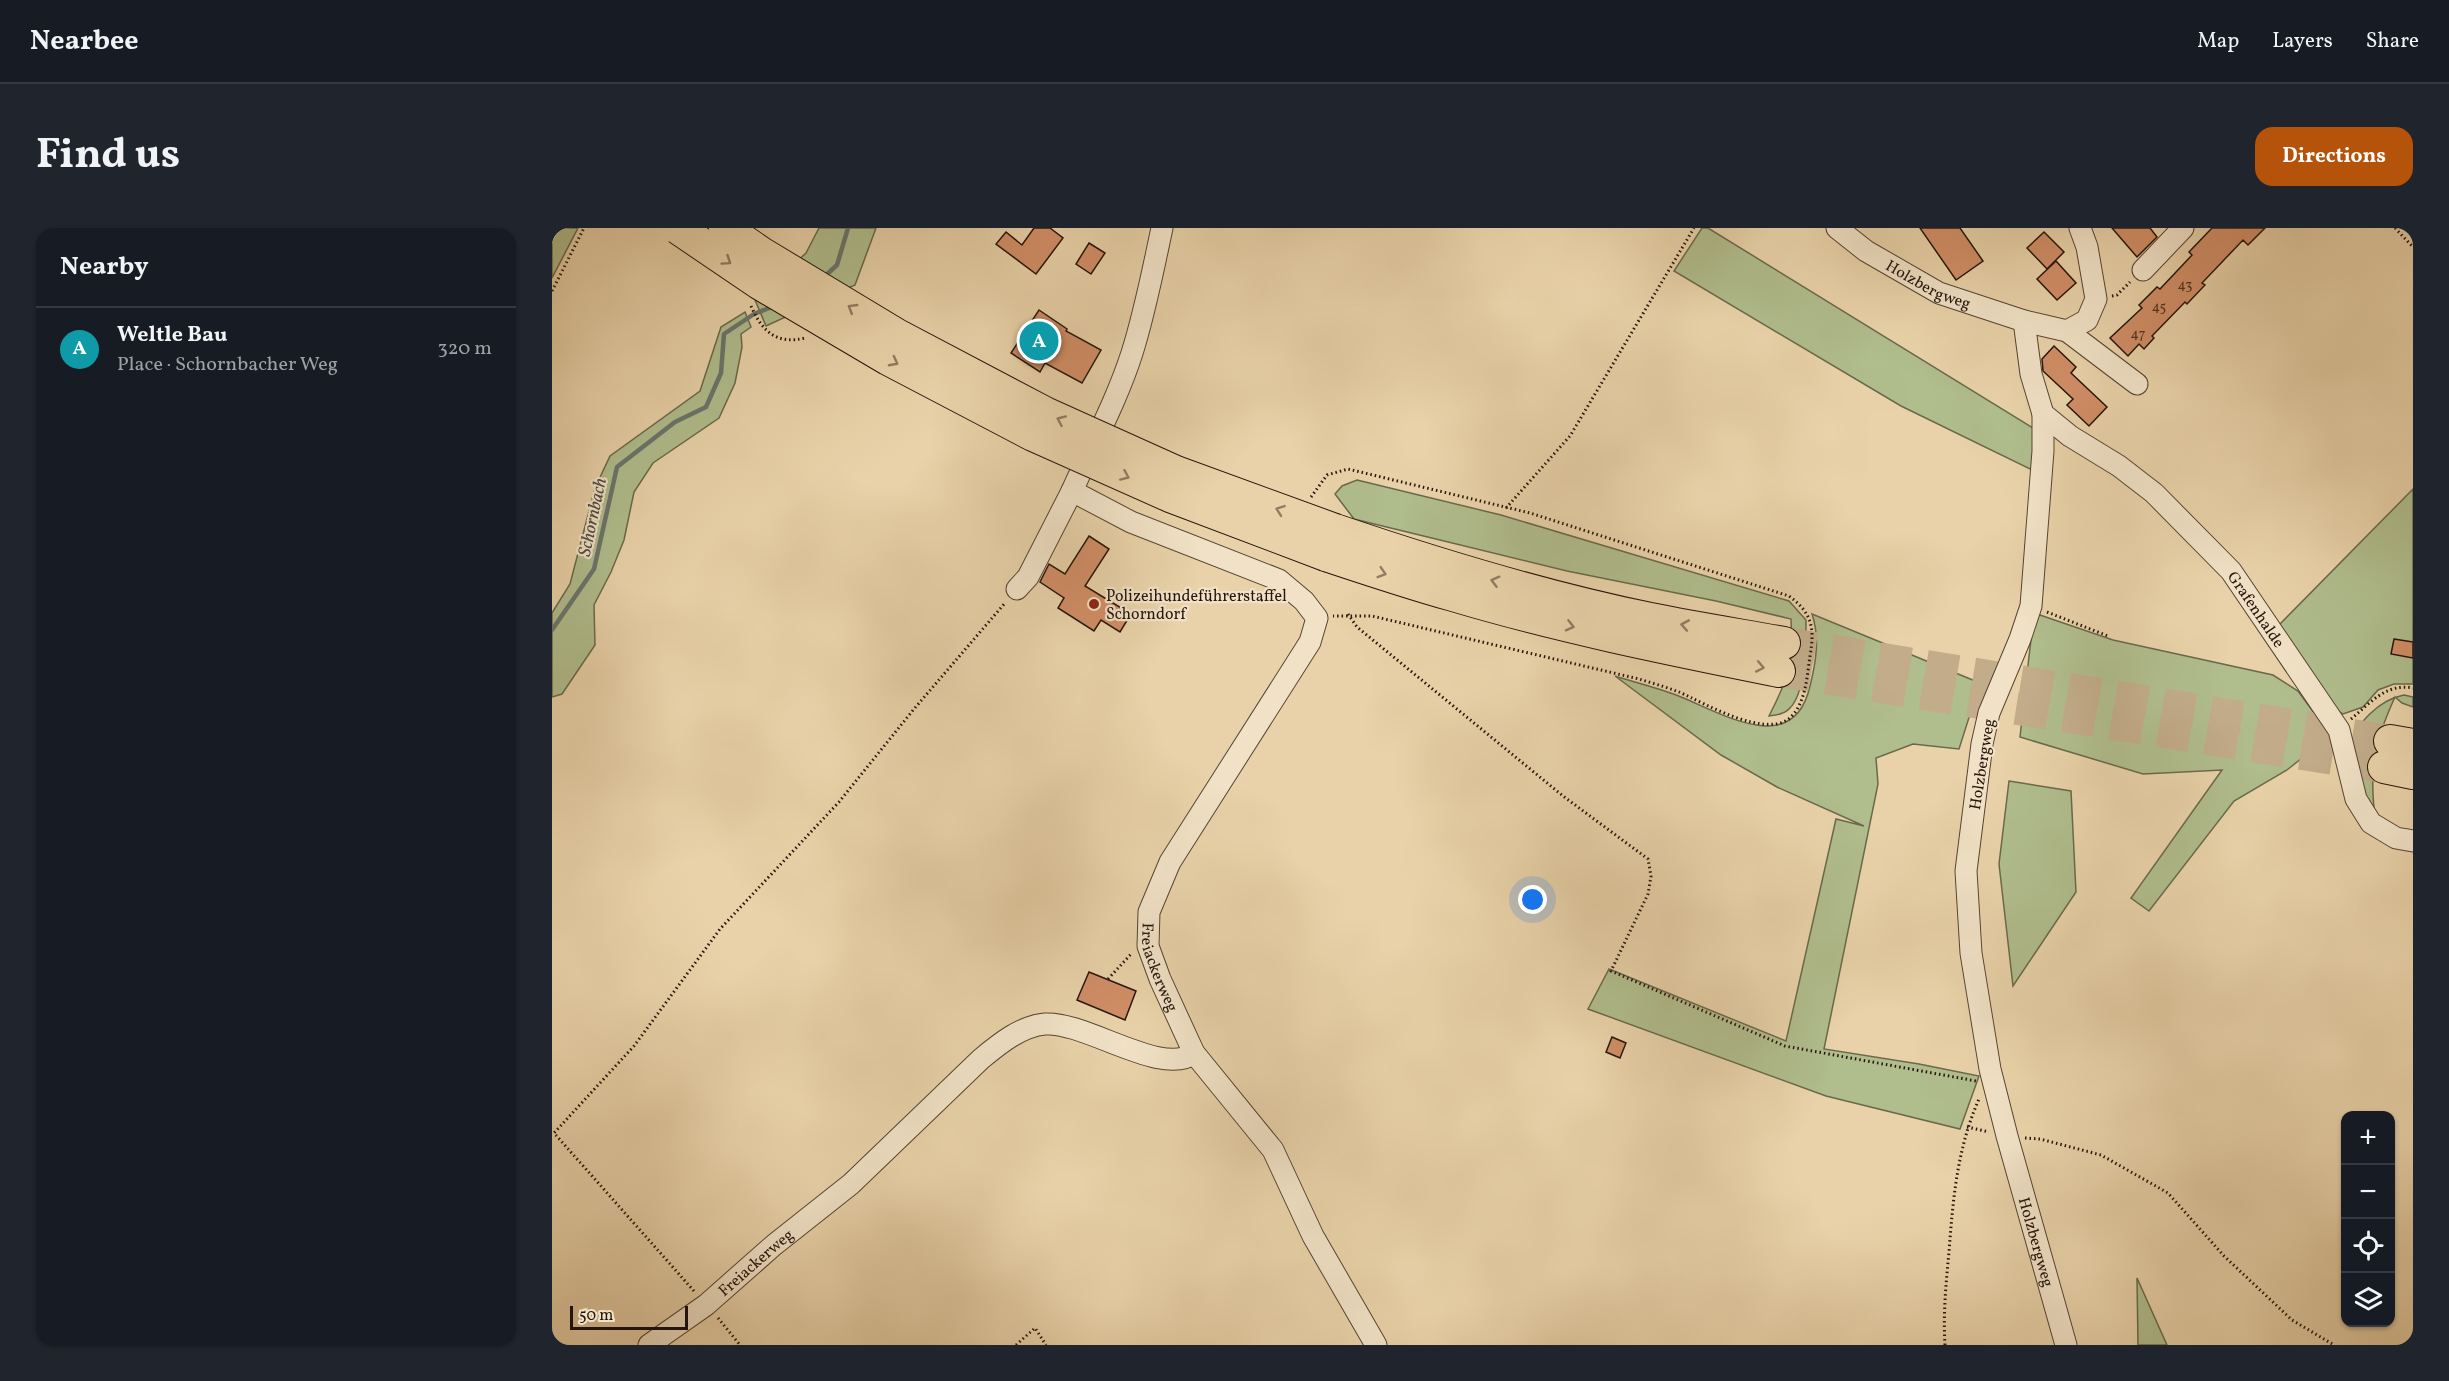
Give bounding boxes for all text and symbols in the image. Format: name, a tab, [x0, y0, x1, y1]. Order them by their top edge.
text: Nearbee	[30, 22, 139, 61]
text: Map	[2197, 27, 2239, 56]
text: Layers	[2272, 27, 2333, 56]
text: Share	[2366, 27, 2419, 56]
text: Find us	[36, 127, 180, 186]
button: Directions	[2255, 127, 2413, 186]
text: Nearby	[60, 249, 149, 285]
one-way arrow	[720, 254, 731, 265]
street label: Holzbergweg	[1881, 256, 1973, 316]
house number: 43	[2178, 276, 2192, 295]
house number: 45	[2152, 298, 2166, 317]
one-way arrow	[848, 304, 858, 316]
pin: A	[1020, 318, 1058, 364]
text: Weltle Bau	[117, 320, 227, 351]
house number: 47	[2130, 325, 2146, 344]
text: A	[72, 335, 87, 363]
text: 320 m	[437, 335, 492, 363]
text: Place · Schornbacher Weg	[117, 351, 338, 379]
one-way arrow	[887, 355, 898, 366]
one-way arrow	[1056, 415, 1067, 427]
one-way arrow	[1118, 469, 1129, 481]
water label: Schornbach	[573, 476, 614, 559]
one-way arrow	[1275, 504, 1286, 517]
one-way arrow	[1376, 566, 1387, 578]
street label: Grafenhalde	[2221, 568, 2289, 653]
one-way arrow	[1490, 576, 1501, 588]
place label: Polizeihundeführerstaffel Schorndorf	[1106, 586, 1287, 626]
marker: Polizeihundeführerstaffel Schorndorf	[1087, 597, 1101, 611]
one-way arrow	[1564, 618, 1574, 631]
one-way arrow	[1680, 620, 1690, 632]
one-way arrow	[1755, 660, 1765, 673]
street label: Holzbergweg	[1965, 717, 2001, 812]
your location	[1518, 885, 1547, 914]
street label: Freiackerweg	[1135, 922, 1183, 1016]
map controls	[2341, 1111, 2395, 1327]
button: +	[2341, 1111, 2395, 1165]
button: −	[2341, 1165, 2395, 1219]
street label: Holzbergweg	[2012, 1195, 2058, 1290]
button: locate	[2341, 1219, 2395, 1273]
street label: Freiackerweg	[714, 1225, 799, 1302]
button: layers	[2341, 1273, 2395, 1327]
scale bar	[570, 1303, 688, 1330]
text: 50 m	[579, 1305, 613, 1327]

